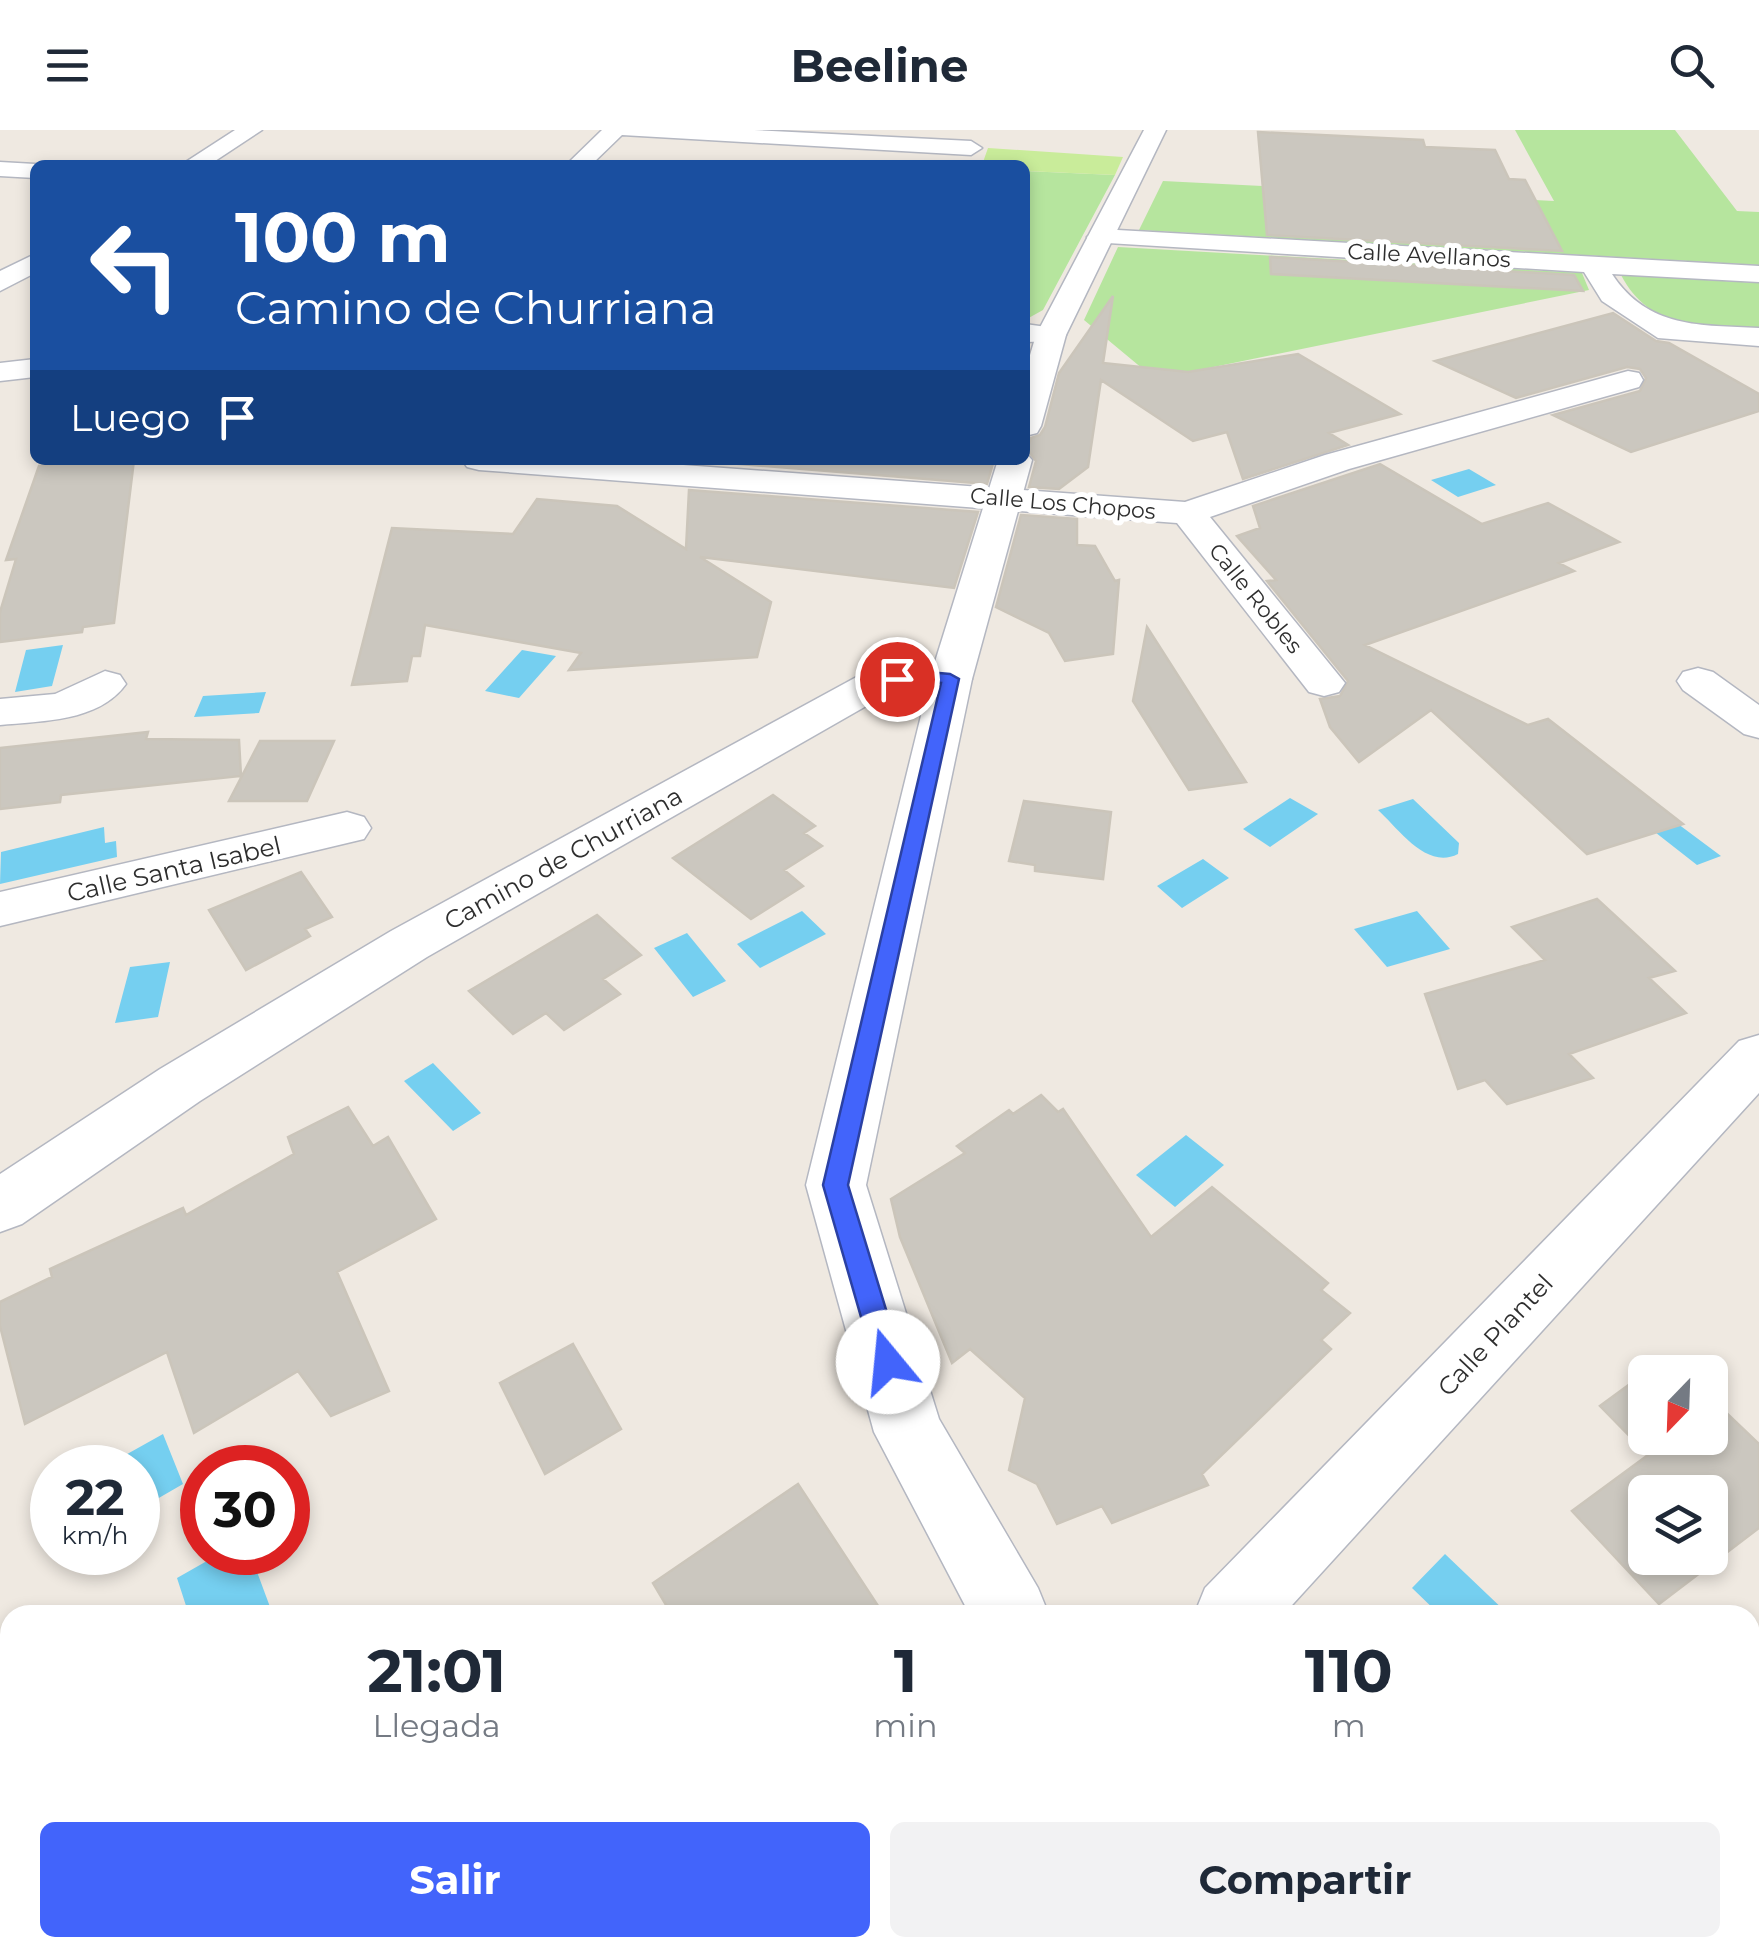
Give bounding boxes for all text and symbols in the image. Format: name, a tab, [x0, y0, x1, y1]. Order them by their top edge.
icon: menu	[40, 38, 95, 93]
text: Beeline	[791, 38, 968, 93]
icon: search	[1664, 38, 1719, 93]
text: 100 m	[235, 194, 451, 280]
icon: left	[70, 200, 200, 330]
street label: Calle Avellanos	[1347, 238, 1512, 273]
text: Camino de Churriana	[235, 280, 716, 335]
icon: arrive	[210, 390, 265, 445]
text: Luego	[70, 394, 190, 441]
street label: Calle Los Chopos	[969, 482, 1157, 525]
street label: Calle Robles	[1203, 538, 1308, 659]
pin	[855, 637, 940, 722]
icon: arrive	[870, 652, 925, 707]
street label: Camino de Churriana	[439, 780, 687, 936]
street label: Calle Santa Isabel	[64, 830, 284, 908]
street label: Calle Plantel	[1431, 1268, 1559, 1402]
position arrow	[836, 1310, 940, 1414]
north arrow	[1628, 1355, 1728, 1455]
map controls	[1628, 1355, 1728, 1575]
speed limit sign: 30	[180, 1445, 310, 1575]
text: 22	[66, 1467, 125, 1528]
button: layers	[1628, 1475, 1728, 1575]
text: km/h	[62, 1520, 128, 1550]
text: 21:01	[367, 1634, 506, 1707]
text: 1	[894, 1634, 917, 1707]
text: 110	[1305, 1634, 1393, 1707]
text: Llegada	[373, 1706, 501, 1745]
text: min	[873, 1706, 938, 1745]
text: m	[1332, 1706, 1366, 1745]
button: Salir	[40, 1822, 870, 1937]
button: Compartir	[890, 1822, 1720, 1937]

